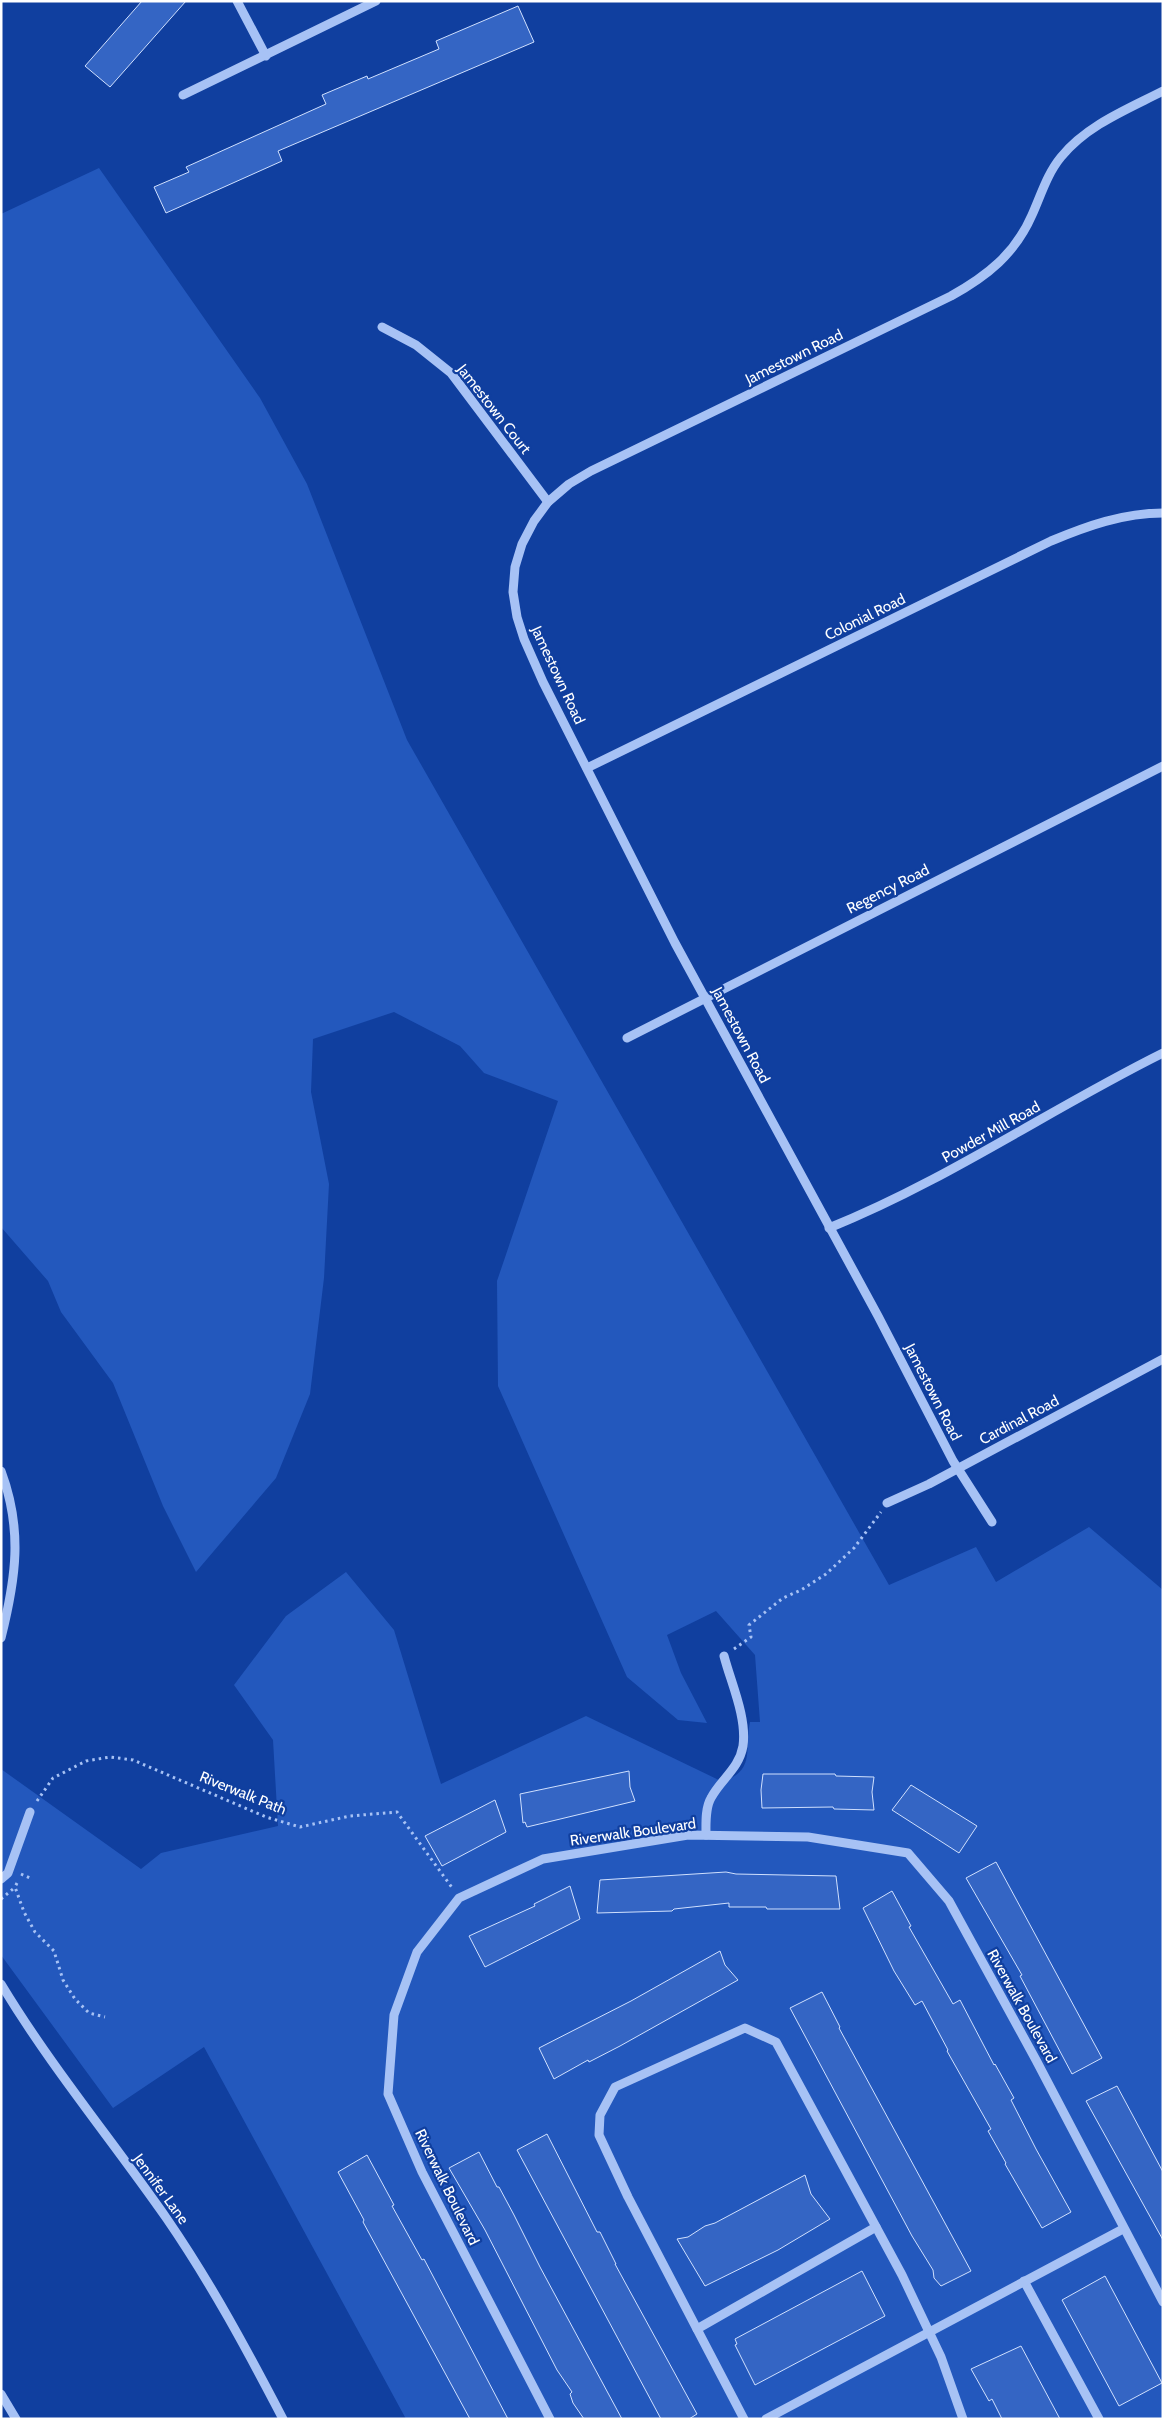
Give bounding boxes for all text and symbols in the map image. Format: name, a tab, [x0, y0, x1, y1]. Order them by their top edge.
street label: Jamestown Road	[741, 326, 846, 389]
street label: Jamestown Court	[453, 360, 535, 457]
street label: Colonial Road	[822, 590, 908, 644]
street label: Jamestown Road	[527, 622, 589, 727]
street label: Regency Road	[844, 860, 932, 918]
street label: Jamestown Road	[708, 983, 774, 1086]
street label: Powder Mill Road	[939, 1098, 1043, 1166]
street label: Jamestown Road	[900, 1340, 965, 1443]
street label: Cardinal Road	[976, 1392, 1062, 1448]
street label: Riverwalk Path	[197, 1767, 289, 1819]
street label: Riverwalk Boulevard	[569, 1814, 697, 1850]
street label: Riverwalk Boulevard	[983, 1946, 1061, 2066]
street label: Riverwalk Boulevard	[411, 2126, 483, 2248]
street label: Jennifer Lane	[129, 2149, 193, 2228]

